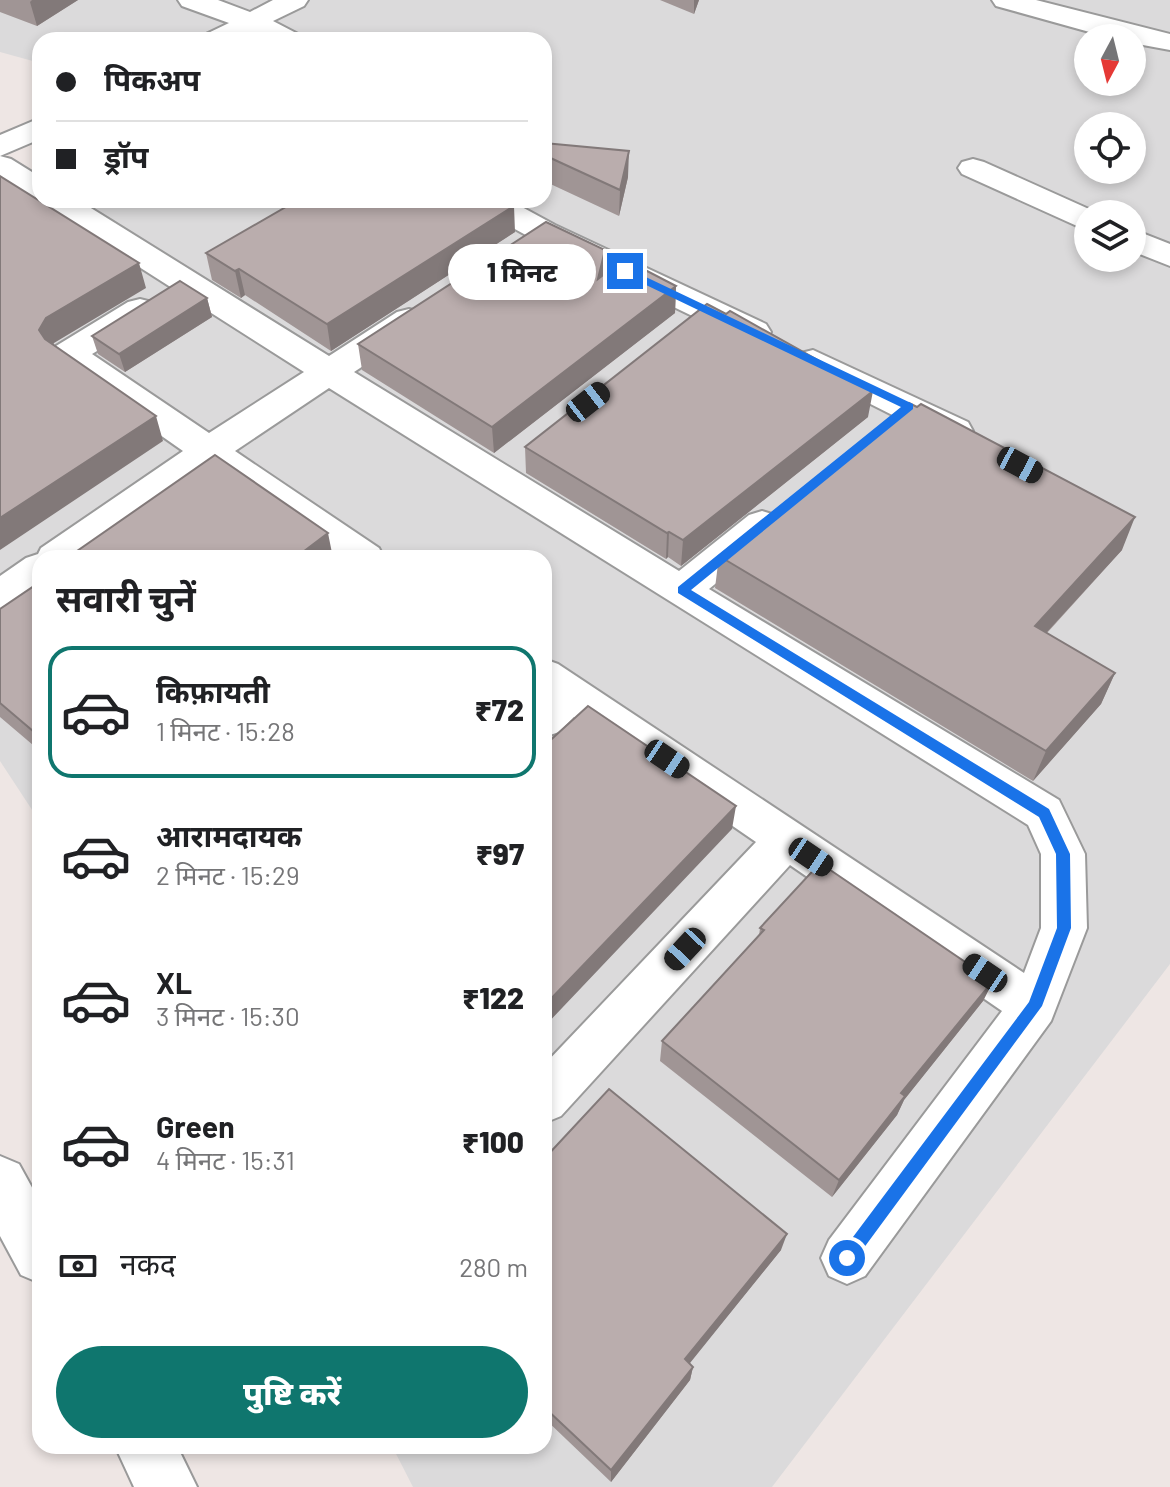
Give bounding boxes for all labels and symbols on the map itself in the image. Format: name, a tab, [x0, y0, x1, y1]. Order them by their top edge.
north arrow	[1074, 24, 1146, 96]
callout: 1 मिनट	[449, 243, 597, 299]
route end	[607, 253, 643, 289]
car	[562, 378, 614, 426]
car	[993, 443, 1047, 487]
car	[640, 736, 694, 782]
car	[784, 834, 838, 880]
car	[660, 923, 710, 975]
car	[958, 950, 1012, 996]
route start	[829, 1240, 865, 1276]

